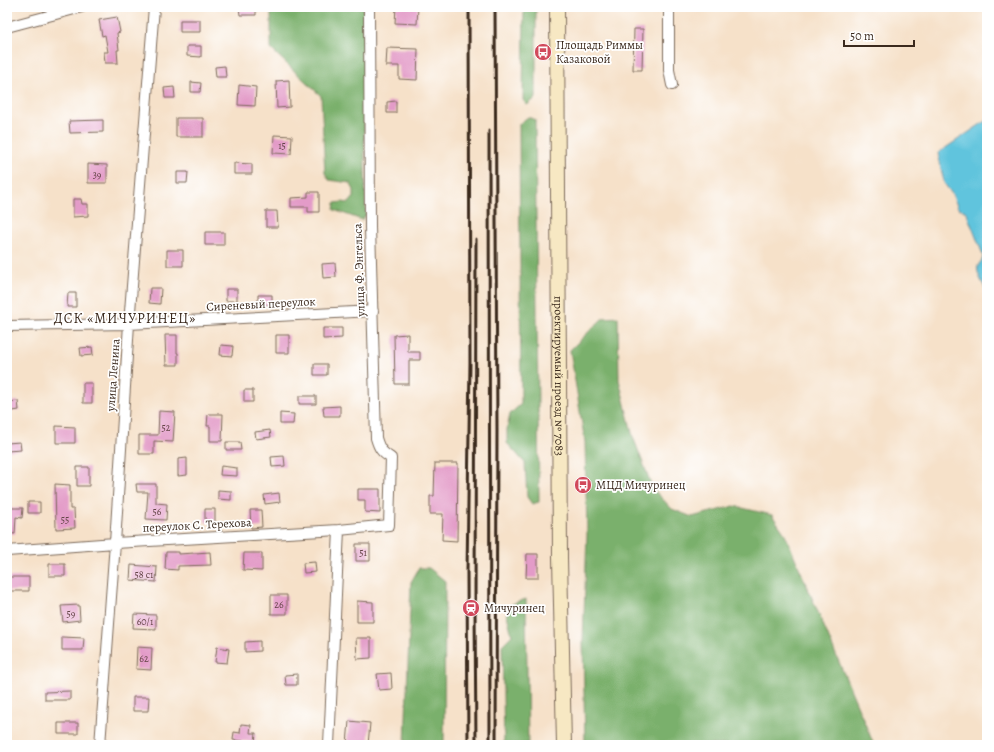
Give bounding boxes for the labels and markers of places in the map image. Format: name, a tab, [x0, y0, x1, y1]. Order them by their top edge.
place label: Площадь Риммы Казаковой	[556, 37, 643, 67]
bus stop icon: Площадь Риммы Казаковой	[533, 42, 553, 62]
bus stop icon: МЦД Мичуринец	[573, 475, 593, 495]
place label: МЦД Мичуринец	[596, 477, 686, 493]
station icon: Мичуринец	[461, 598, 481, 618]
place label: Мичуринец	[484, 600, 545, 616]

